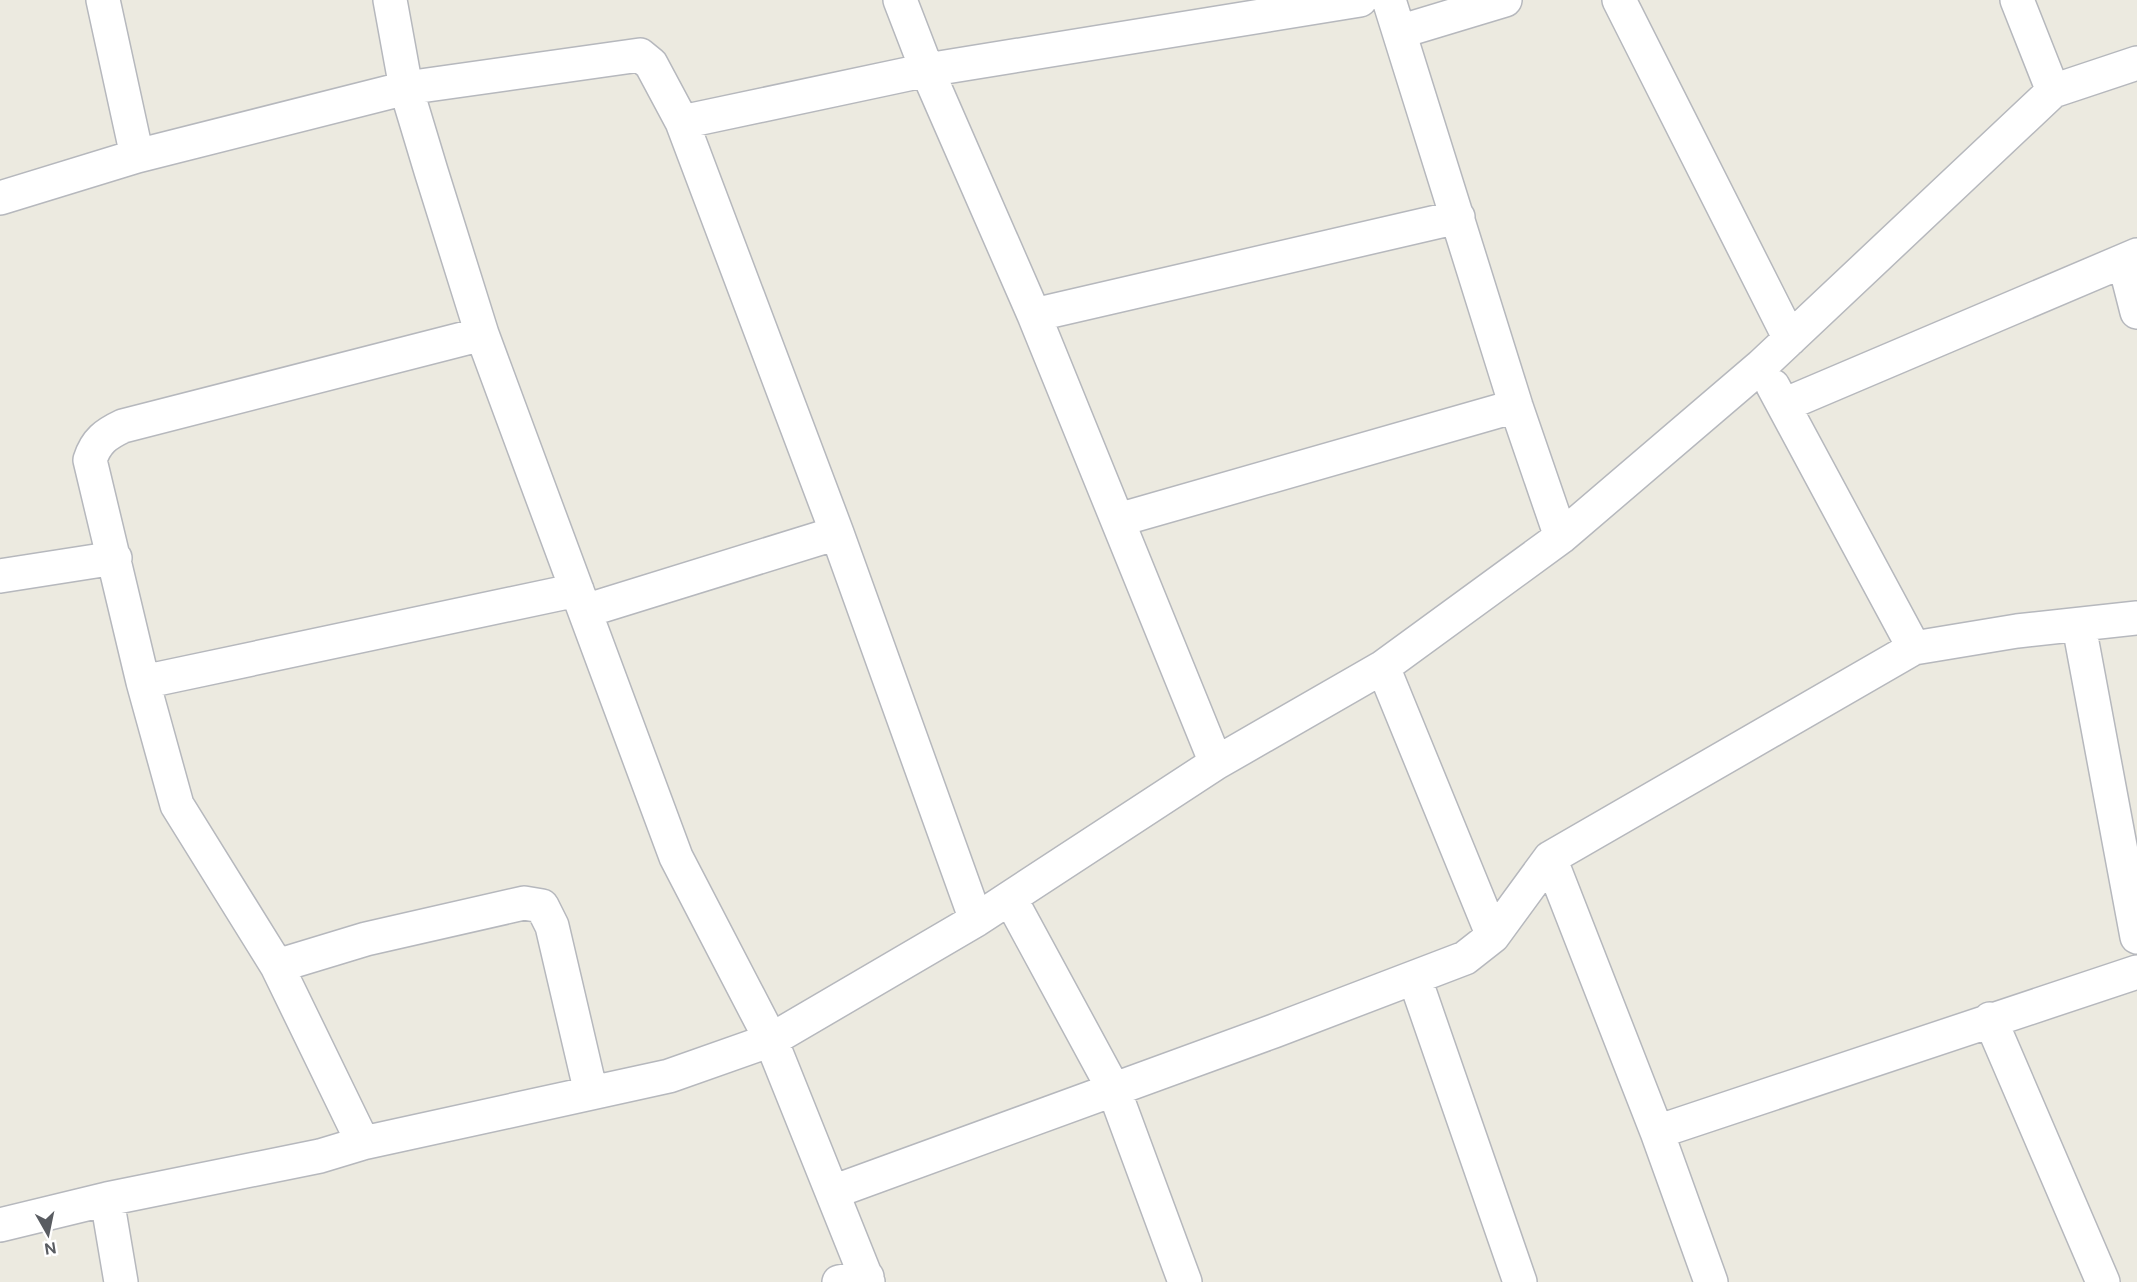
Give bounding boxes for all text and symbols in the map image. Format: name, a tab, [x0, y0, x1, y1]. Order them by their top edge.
north arrow	[18, 1204, 78, 1264]
text: N	[43, 1237, 58, 1260]

